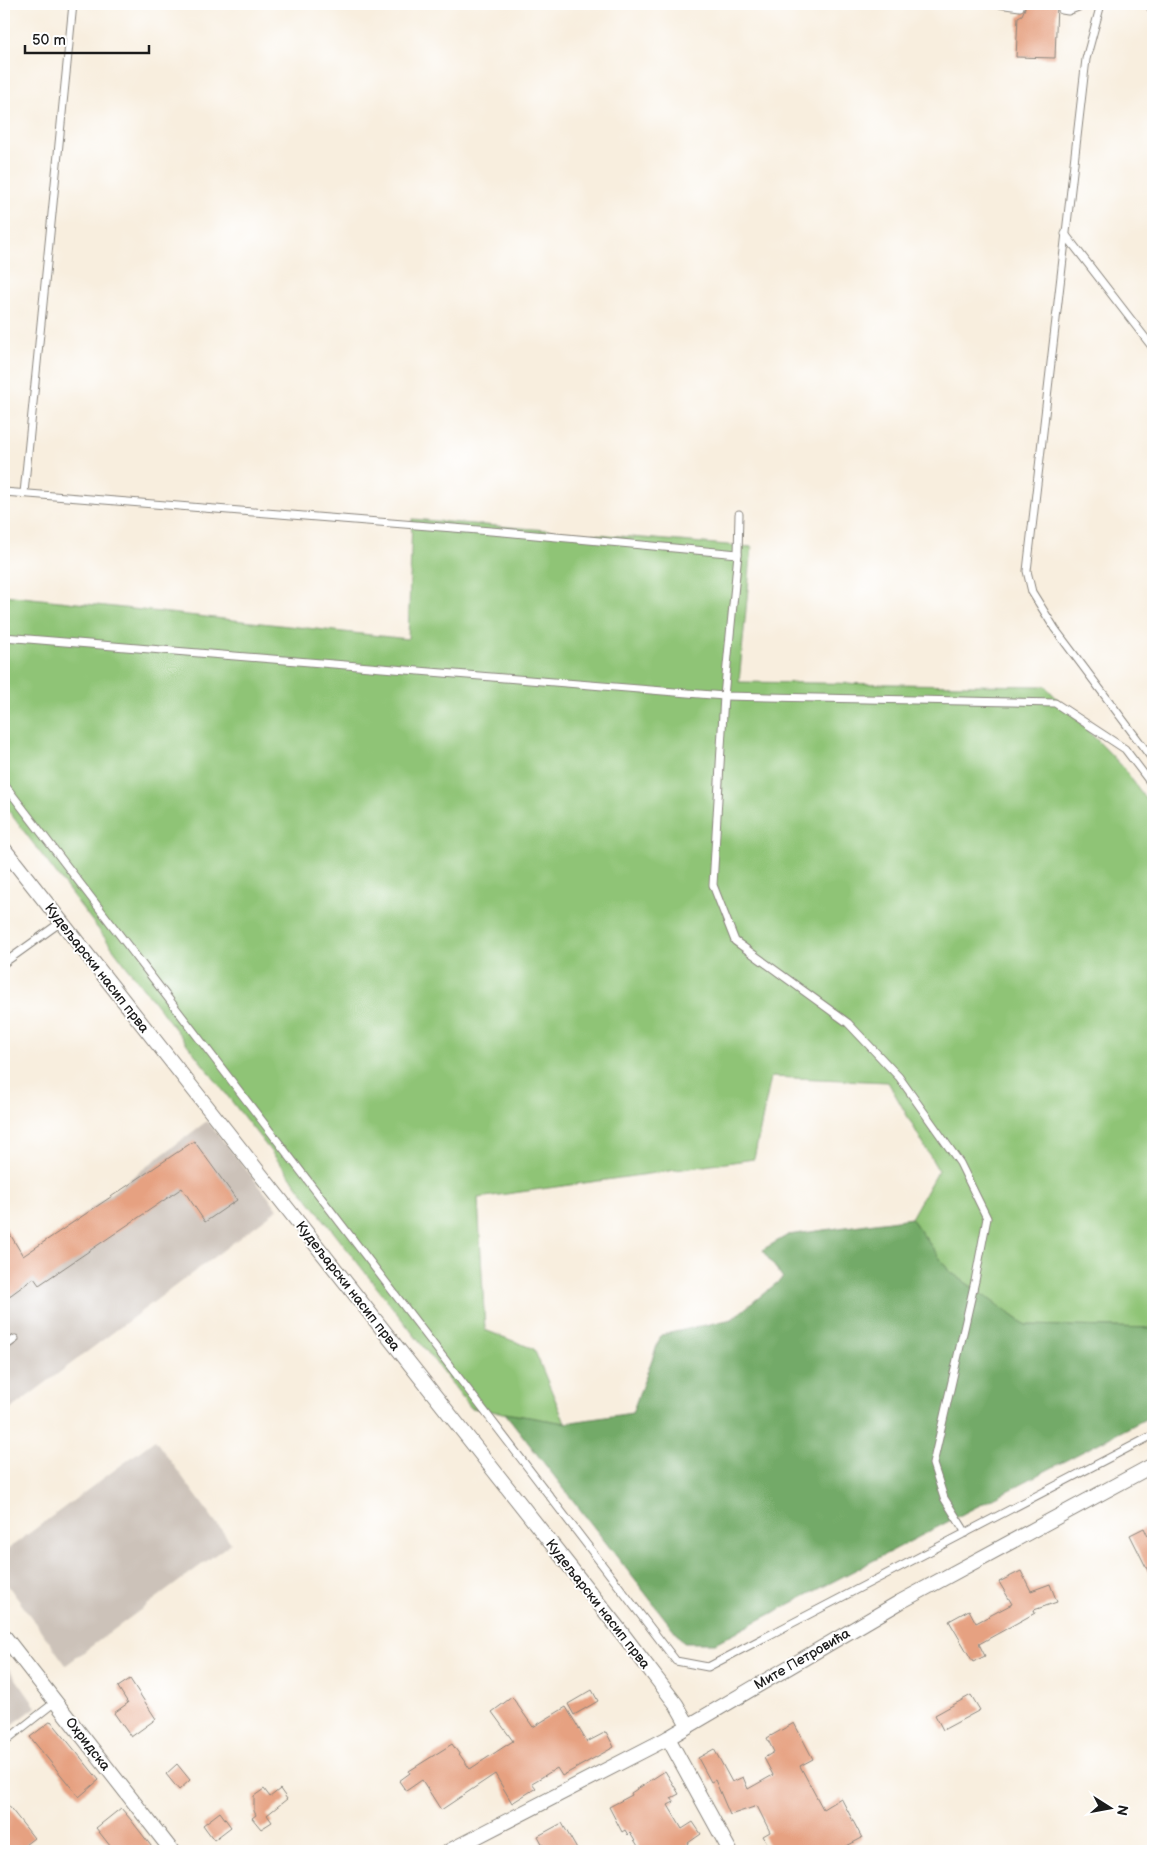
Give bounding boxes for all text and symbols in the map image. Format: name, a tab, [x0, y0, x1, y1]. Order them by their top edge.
scale bar	[25, 22, 149, 54]
text: 50 m	[32, 31, 66, 50]
street label: Кудељарски насип прва	[41, 900, 153, 1037]
street label: Кудељарски насип прва	[292, 1218, 404, 1355]
street label: Кудељарски насип прва	[542, 1536, 654, 1673]
street label: Мите Петровића	[751, 1624, 854, 1693]
street label: Охридска	[62, 1714, 115, 1775]
north arrow	[1084, 1782, 1134, 1832]
text: N	[1113, 1804, 1132, 1817]

